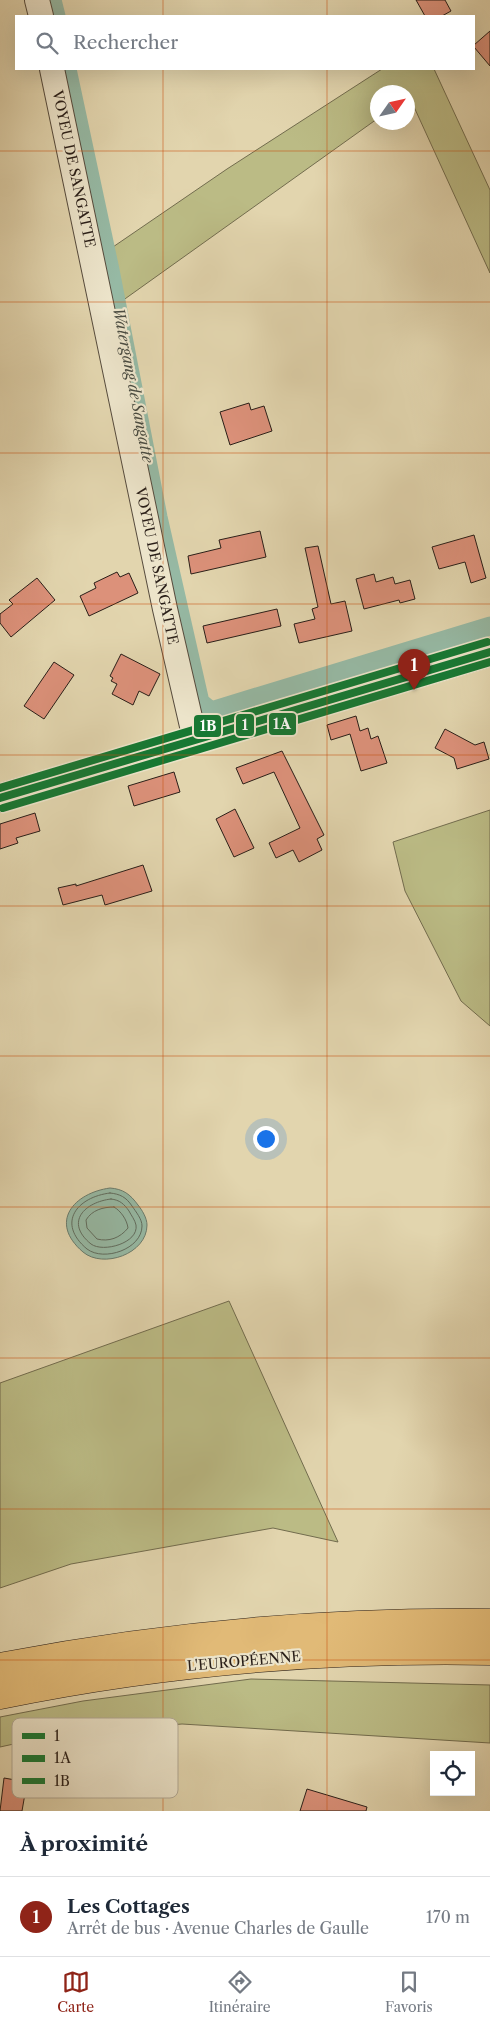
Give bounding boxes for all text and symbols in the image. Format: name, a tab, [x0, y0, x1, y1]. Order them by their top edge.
search box	[15, 15, 475, 70]
icon: search	[33, 29, 61, 57]
text: Rechercher	[73, 31, 178, 54]
north arrow	[370, 85, 415, 130]
street label: VOYEU DE SANGATTE	[48, 88, 99, 249]
water label: Watergang de Sangatte	[109, 306, 158, 465]
street label: VOYEU DE SANGATTE	[131, 485, 182, 646]
pin: 1	[398, 649, 430, 690]
line badge: 1A	[268, 712, 297, 736]
line badge: 1	[235, 713, 255, 737]
line badge: 1B	[193, 714, 222, 738]
text: 1A	[273, 715, 292, 733]
text: 1	[242, 716, 249, 734]
text: 1B	[200, 717, 216, 735]
your location	[253, 1126, 279, 1152]
street label: L'EUROPÉENNE	[186, 1647, 302, 1675]
legend	[12, 1718, 178, 1798]
text: 1	[54, 1727, 60, 1745]
text: 1A	[54, 1749, 72, 1767]
map controls	[430, 1751, 475, 1796]
button: locate	[430, 1751, 475, 1796]
text: 1B	[54, 1772, 70, 1790]
text: À proximité	[20, 1831, 148, 1856]
text: Les Cottages	[67, 1895, 190, 1918]
text: 1	[32, 1907, 40, 1927]
text: 170 m	[426, 1907, 470, 1927]
text: Arrêt de bus · Avenue Charles de Gaulle	[67, 1918, 369, 1938]
tab: Carte	[57, 1968, 94, 2016]
tab: Itinéraire	[209, 1968, 271, 2016]
tab: Favoris	[385, 1968, 433, 2016]

